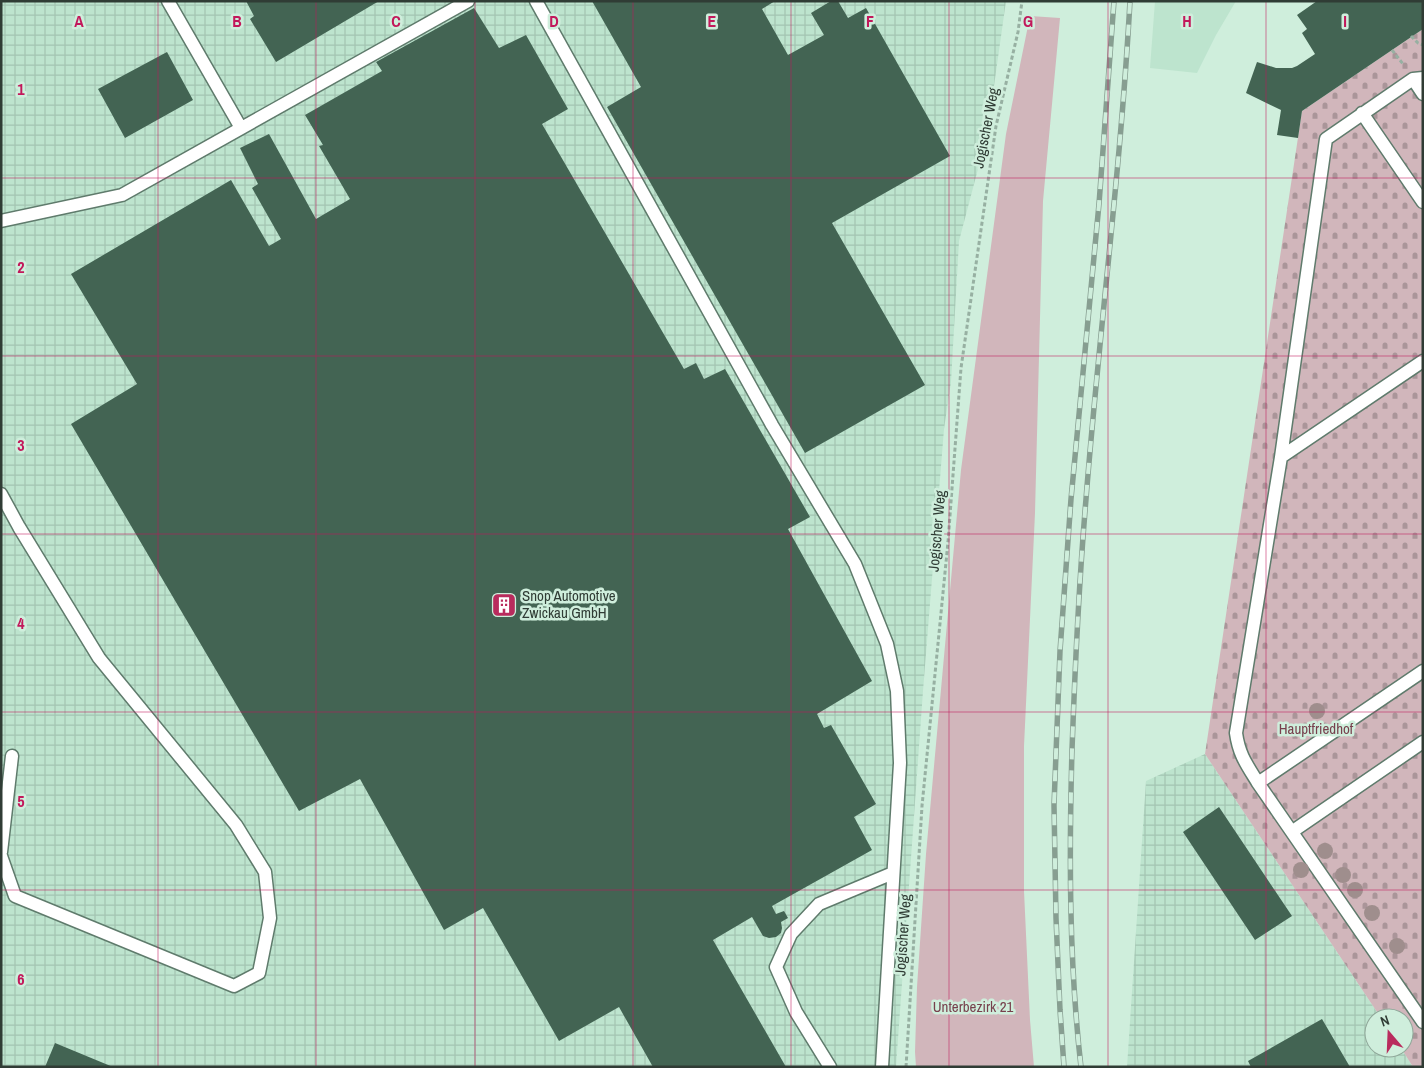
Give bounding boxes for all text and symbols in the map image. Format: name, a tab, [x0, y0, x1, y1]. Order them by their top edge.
text: A	[74, 10, 84, 32]
text: B	[232, 10, 242, 32]
text: C	[391, 10, 401, 32]
text: D	[549, 10, 559, 32]
text: E	[708, 10, 717, 32]
text: F	[866, 10, 874, 32]
text: G	[1023, 10, 1033, 32]
text: H	[1182, 10, 1192, 32]
text: I	[1343, 10, 1347, 32]
text: 1	[17, 78, 25, 100]
street label: Jogischer Weg	[967, 86, 1004, 170]
text: 2	[17, 256, 25, 278]
text: 3	[17, 434, 25, 456]
street label: Jogischer Weg	[922, 489, 951, 573]
place label: Snop Automotive Zwickau GmbH	[522, 585, 616, 623]
building icon: Snop Automotive Zwickau GmbH	[491, 592, 517, 618]
text: 4	[17, 612, 25, 634]
park label: Hauptfriedhof	[1279, 718, 1354, 739]
text: 5	[17, 790, 25, 812]
street label: Jogischer Weg	[889, 893, 916, 977]
text: 6	[17, 968, 25, 990]
park label: Unterbezirk 21	[933, 996, 1013, 1017]
north arrow	[1364, 1008, 1414, 1058]
text: N	[1378, 1011, 1392, 1031]

